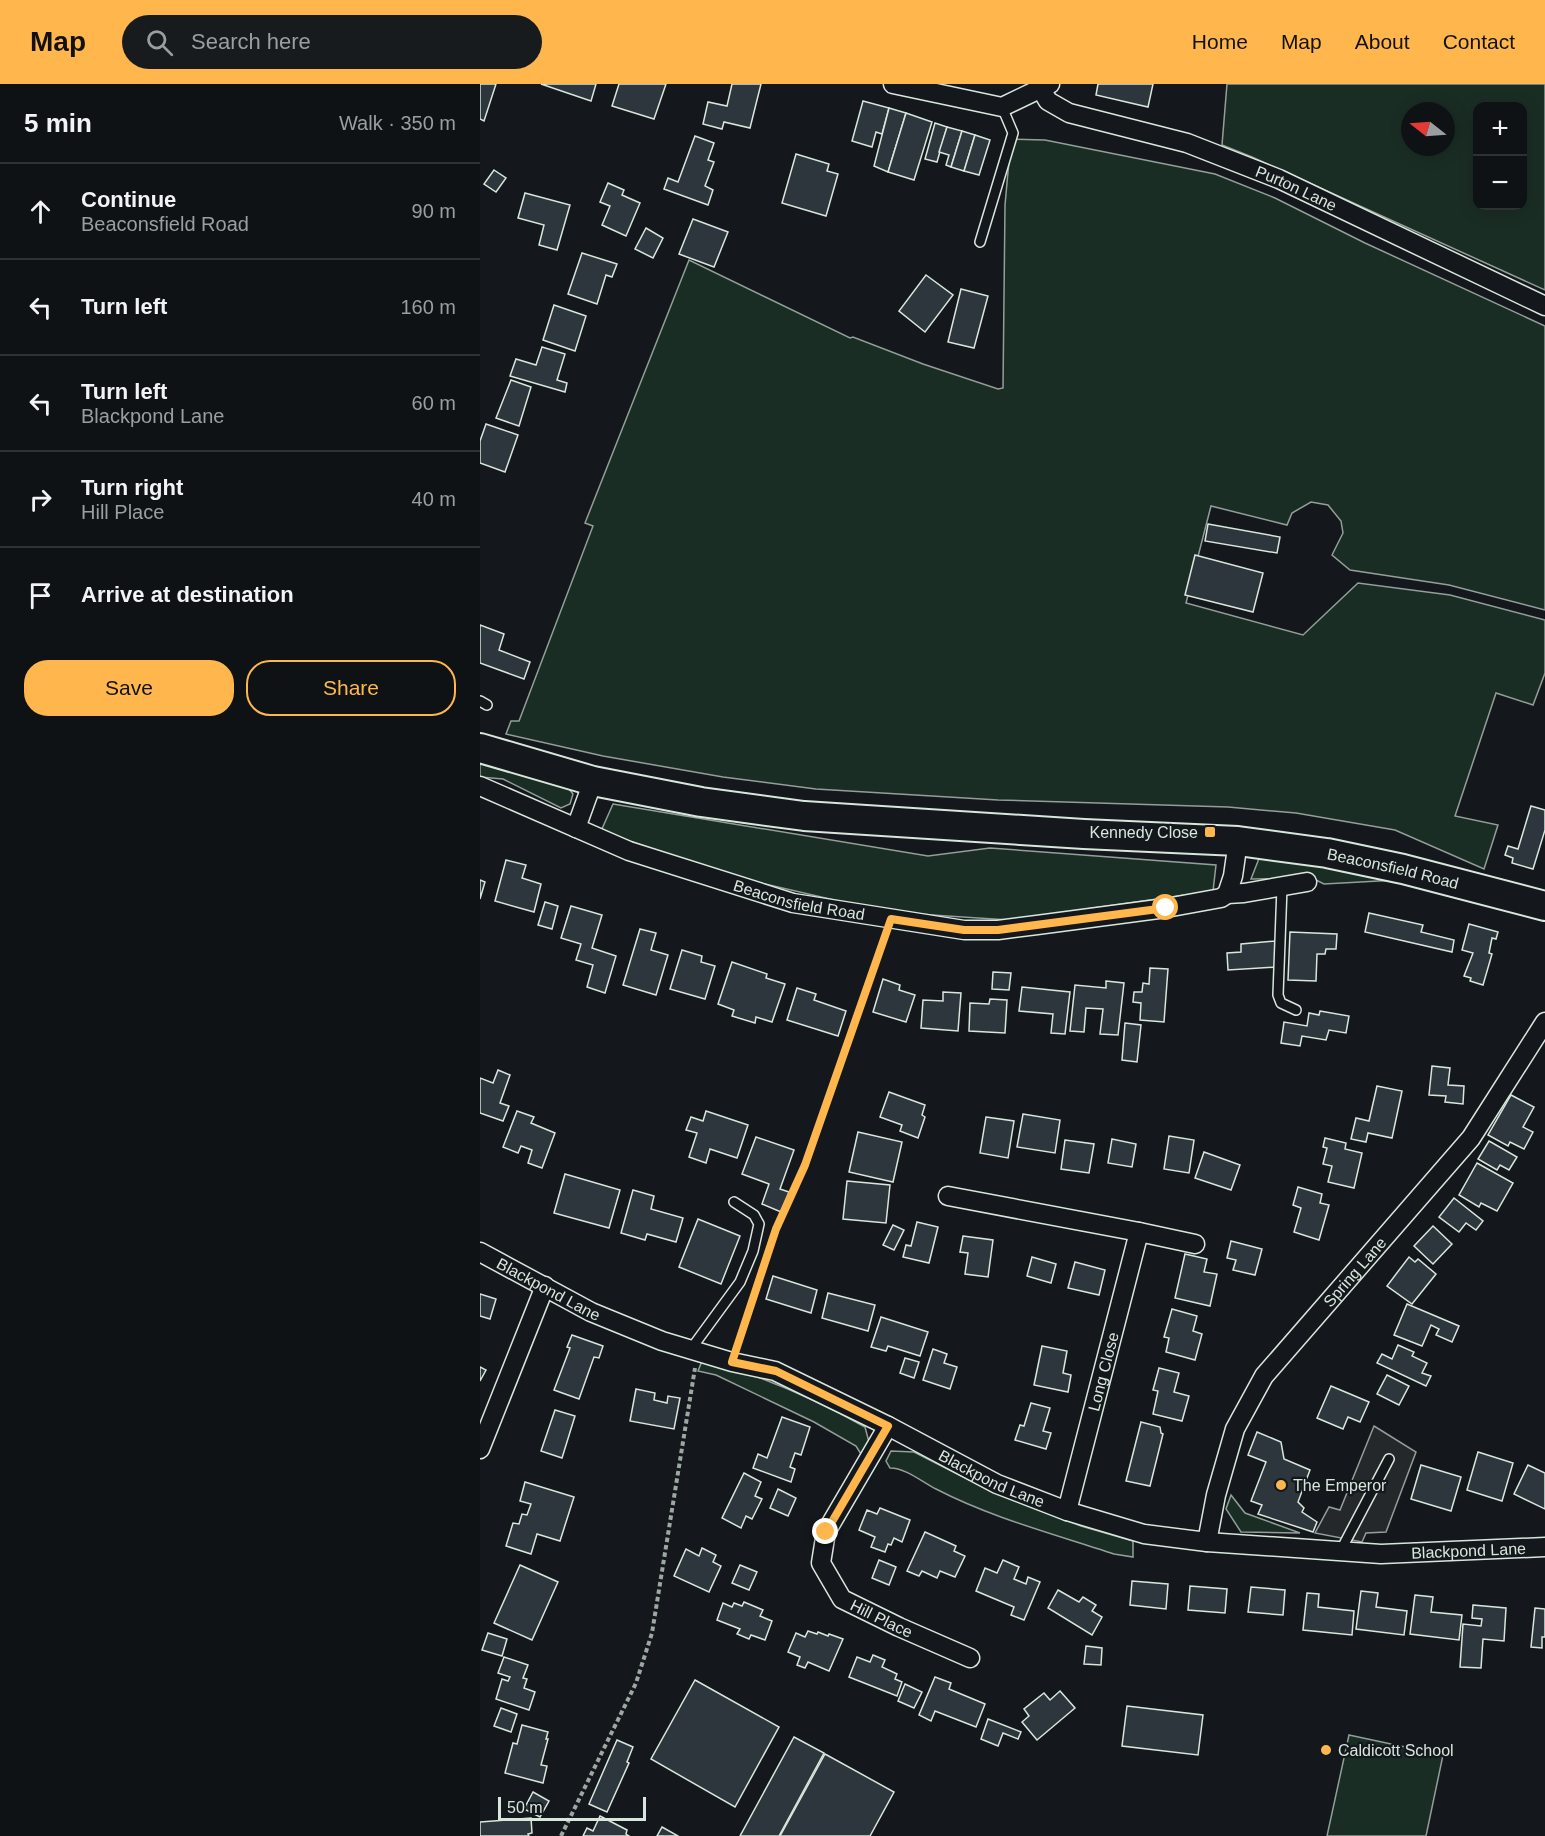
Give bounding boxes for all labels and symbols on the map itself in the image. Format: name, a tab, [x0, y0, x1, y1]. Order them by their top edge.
north arrow	[1401, 102, 1455, 156]
street label: Purton Lane	[1253, 163, 1339, 214]
place label: Kennedy Close	[1089, 824, 1198, 841]
marker: Kennedy Close	[1203, 825, 1217, 839]
street label: Beaconsfield Road	[1326, 845, 1460, 892]
street label: Beaconsfield Road	[731, 877, 866, 923]
route start	[1152, 894, 1178, 920]
street label: Spring Lane	[1320, 1234, 1390, 1310]
street label: Blackpond Lane	[494, 1255, 603, 1324]
street label: Long Close	[1085, 1330, 1122, 1413]
street label: Blackpond Lane	[936, 1447, 1047, 1511]
place label: The Emperor	[1293, 1477, 1387, 1494]
marker: The Emperor	[1274, 1478, 1288, 1492]
route end	[812, 1518, 838, 1544]
street label: Blackpond Lane	[1411, 1540, 1526, 1562]
street label: Hill Place	[848, 1597, 915, 1641]
place label: Caldicott School	[1338, 1742, 1454, 1759]
marker: Caldicott School	[1319, 1743, 1333, 1757]
scale bar	[498, 1794, 646, 1822]

